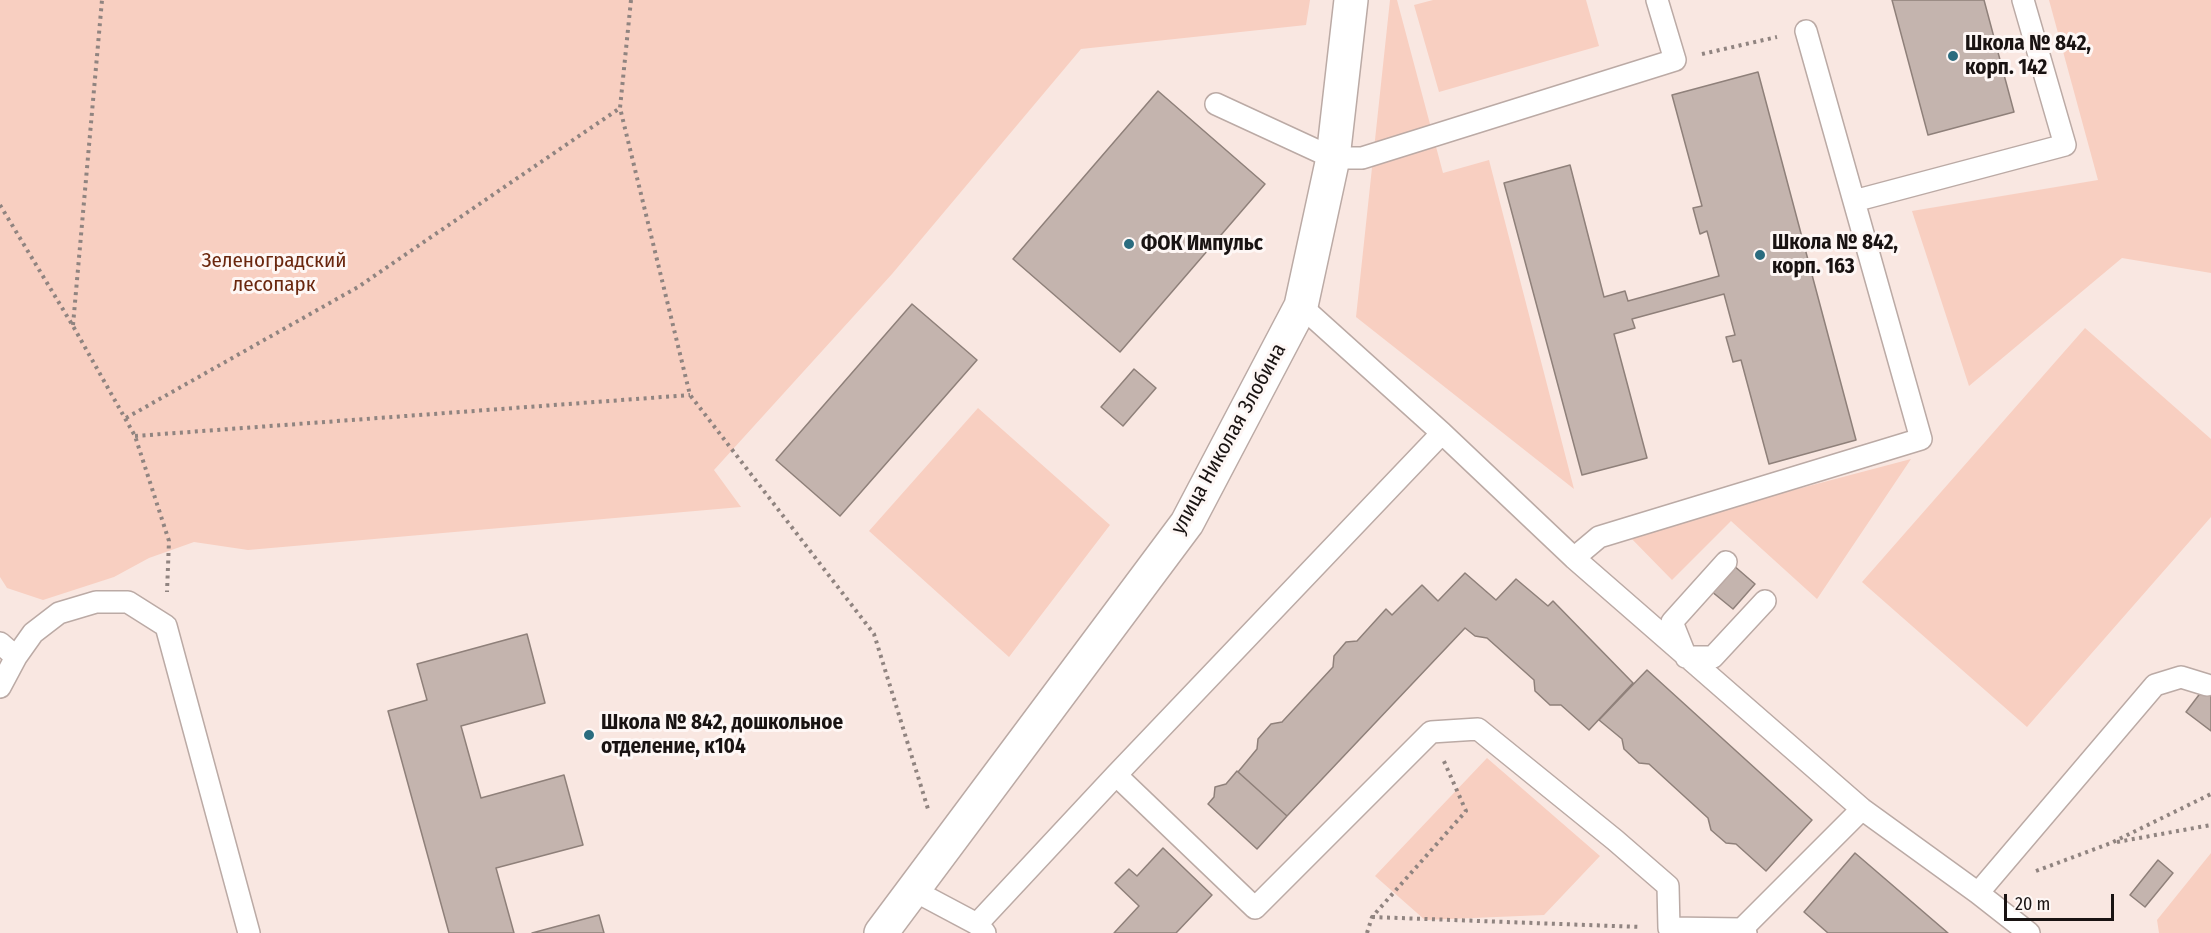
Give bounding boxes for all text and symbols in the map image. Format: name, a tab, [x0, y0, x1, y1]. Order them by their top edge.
place label: Школа № 842, корп. 142	[1965, 31, 2091, 81]
marker: Школа № 842, корп. 142	[1946, 49, 1960, 63]
place label: Школа № 842, корп. 163	[1772, 230, 1898, 280]
place label: ФОК Импульс	[1141, 231, 1263, 257]
marker: ФОК Импульс	[1122, 237, 1136, 251]
park label: Зеленоградский лесопарк	[202, 248, 346, 298]
marker: Школа № 842, корп. 163	[1753, 248, 1767, 262]
street label: улица Николая Злобина	[1166, 339, 1292, 539]
place label: Школа № 842, дошкольное отделение, к104	[601, 710, 843, 760]
marker: Школа № 842, дошкольное отделение, к104	[582, 728, 596, 742]
scale bar	[2007, 882, 2116, 920]
text: 20 m	[2015, 893, 2050, 915]

